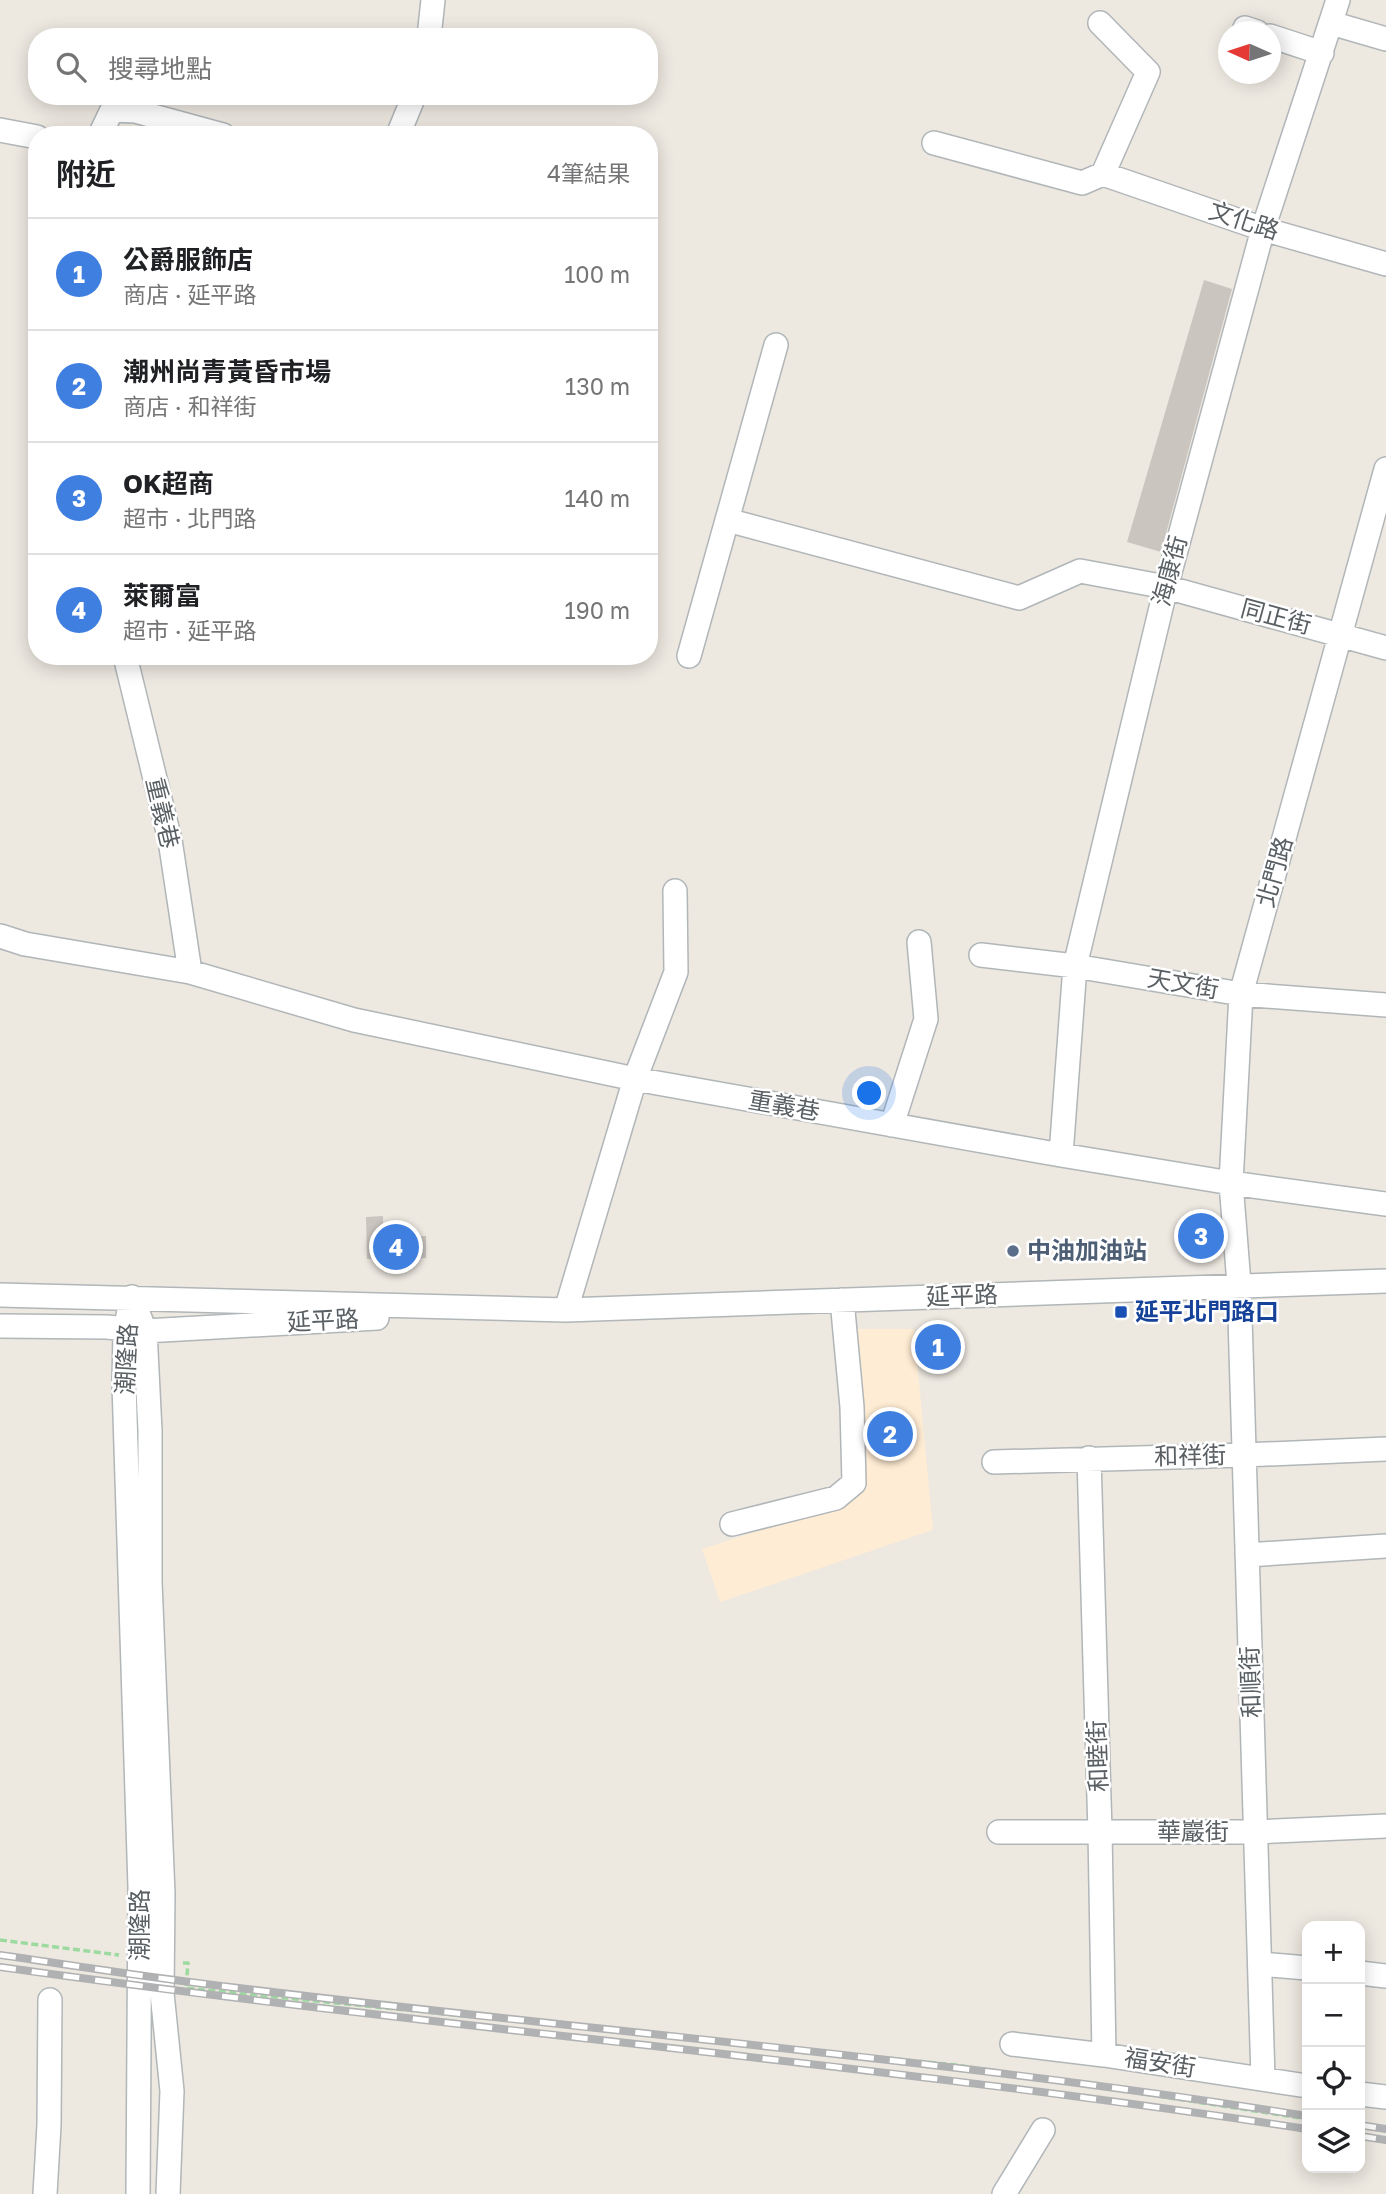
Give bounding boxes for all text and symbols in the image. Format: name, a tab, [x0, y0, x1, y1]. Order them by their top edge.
north arrow	[1218, 21, 1281, 84]
search box	[28, 28, 658, 105]
icon: search	[52, 48, 90, 86]
text: 搜尋地點	[108, 53, 212, 84]
text: 附近	[56, 156, 116, 192]
text: 4筆結果	[547, 159, 630, 187]
street label: 文化路	[1206, 195, 1283, 244]
text: 公爵服飾店	[123, 244, 253, 275]
text: 1	[73, 260, 85, 288]
text: 100 m	[564, 260, 630, 288]
text: 商店 · 延平路	[123, 280, 256, 308]
text: 潮州尚青黃昏市場	[123, 356, 331, 387]
text: 2	[72, 372, 86, 400]
text: 130 m	[565, 372, 630, 400]
text: 商店 · 和祥街	[123, 392, 256, 420]
text: OK超商	[123, 468, 214, 499]
text: 3	[72, 484, 86, 512]
text: 140 m	[564, 484, 630, 512]
text: 超市 · 北門路	[123, 504, 256, 532]
street label: 海康街	[1145, 532, 1192, 609]
text: 萊爾富	[123, 580, 201, 611]
street label: 同正街	[1238, 592, 1315, 639]
text: 4	[72, 596, 86, 624]
text: 190 m	[565, 596, 630, 624]
text: 超市 · 延平路	[123, 616, 256, 644]
street label: 重義巷	[141, 774, 186, 851]
street label: 北門路	[1250, 833, 1297, 910]
street label: 天文街	[1145, 962, 1221, 1003]
your location	[852, 1076, 886, 1110]
street label: 重義巷	[746, 1084, 822, 1125]
pin: 3	[1178, 1210, 1224, 1262]
pin: 4	[373, 1221, 419, 1273]
place label: 中油加油站	[1027, 1235, 1147, 1264]
marker: 中油加油站	[1005, 1243, 1021, 1259]
street label: 延平路	[925, 1279, 998, 1310]
place label: 延平北門路口	[1135, 1296, 1279, 1325]
street label: 延平路	[286, 1303, 360, 1336]
marker: 延平北門路口	[1113, 1304, 1129, 1320]
pin: 1	[915, 1321, 961, 1373]
street label: 潮隆路	[109, 1322, 142, 1396]
pin: 2	[867, 1408, 913, 1460]
street label: 和祥街	[1154, 1439, 1226, 1470]
street label: 和順街	[1234, 1646, 1265, 1719]
street label: 和睦街	[1081, 1720, 1112, 1793]
street label: 華巖街	[1157, 1816, 1229, 1845]
street label: 潮隆路	[124, 1889, 153, 1961]
map controls	[1302, 1921, 1365, 2173]
button: +	[1302, 1921, 1365, 1984]
button: −	[1302, 1984, 1365, 2047]
street label: 福安街	[1122, 2042, 1198, 2081]
button: locate	[1302, 2047, 1365, 2110]
button: layers	[1302, 2110, 1365, 2173]

